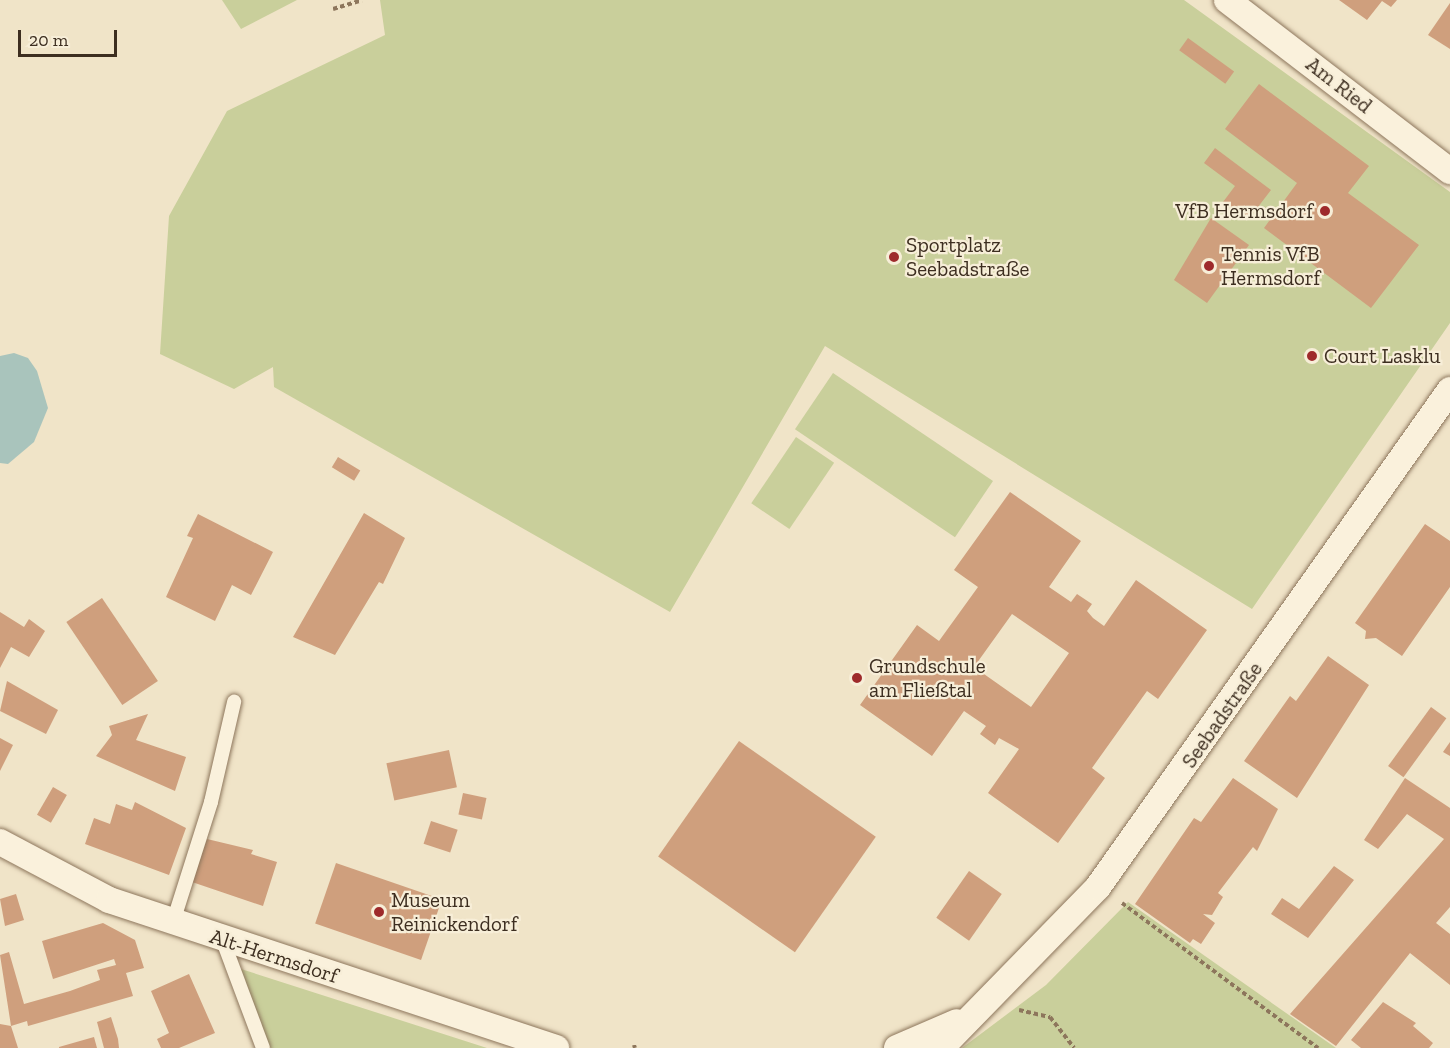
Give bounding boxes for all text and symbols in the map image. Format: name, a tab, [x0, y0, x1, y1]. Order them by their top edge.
scale bar	[21, 18, 120, 56]
text: 20 m	[29, 29, 68, 51]
street label: Am Ried	[1301, 51, 1377, 119]
place label: VfB Hermsdorf	[1175, 198, 1313, 224]
marker: VfB Hermsdorf	[1318, 204, 1332, 218]
place label: Sportplatz Seebadstraße	[906, 232, 1029, 282]
place label: Tennis VfB Hermsdorf	[1221, 241, 1320, 291]
marker: Sportplatz Seebadstraße	[887, 250, 901, 264]
marker: Tennis VfB Hermsdorf	[1202, 259, 1216, 273]
place label: Court Lasklu	[1324, 343, 1441, 369]
marker: Court Lasklu	[1305, 349, 1319, 363]
place label: Grundschule am Fließtal	[869, 653, 986, 703]
street label: Seebadstraße	[1176, 657, 1268, 773]
marker: Grundschule am Fließtal	[850, 671, 864, 685]
place label: Museum Reinickendorf	[391, 887, 517, 937]
marker: Museum Reinickendorf	[372, 905, 386, 919]
street label: Alt-Hermsdorf	[207, 923, 341, 989]

